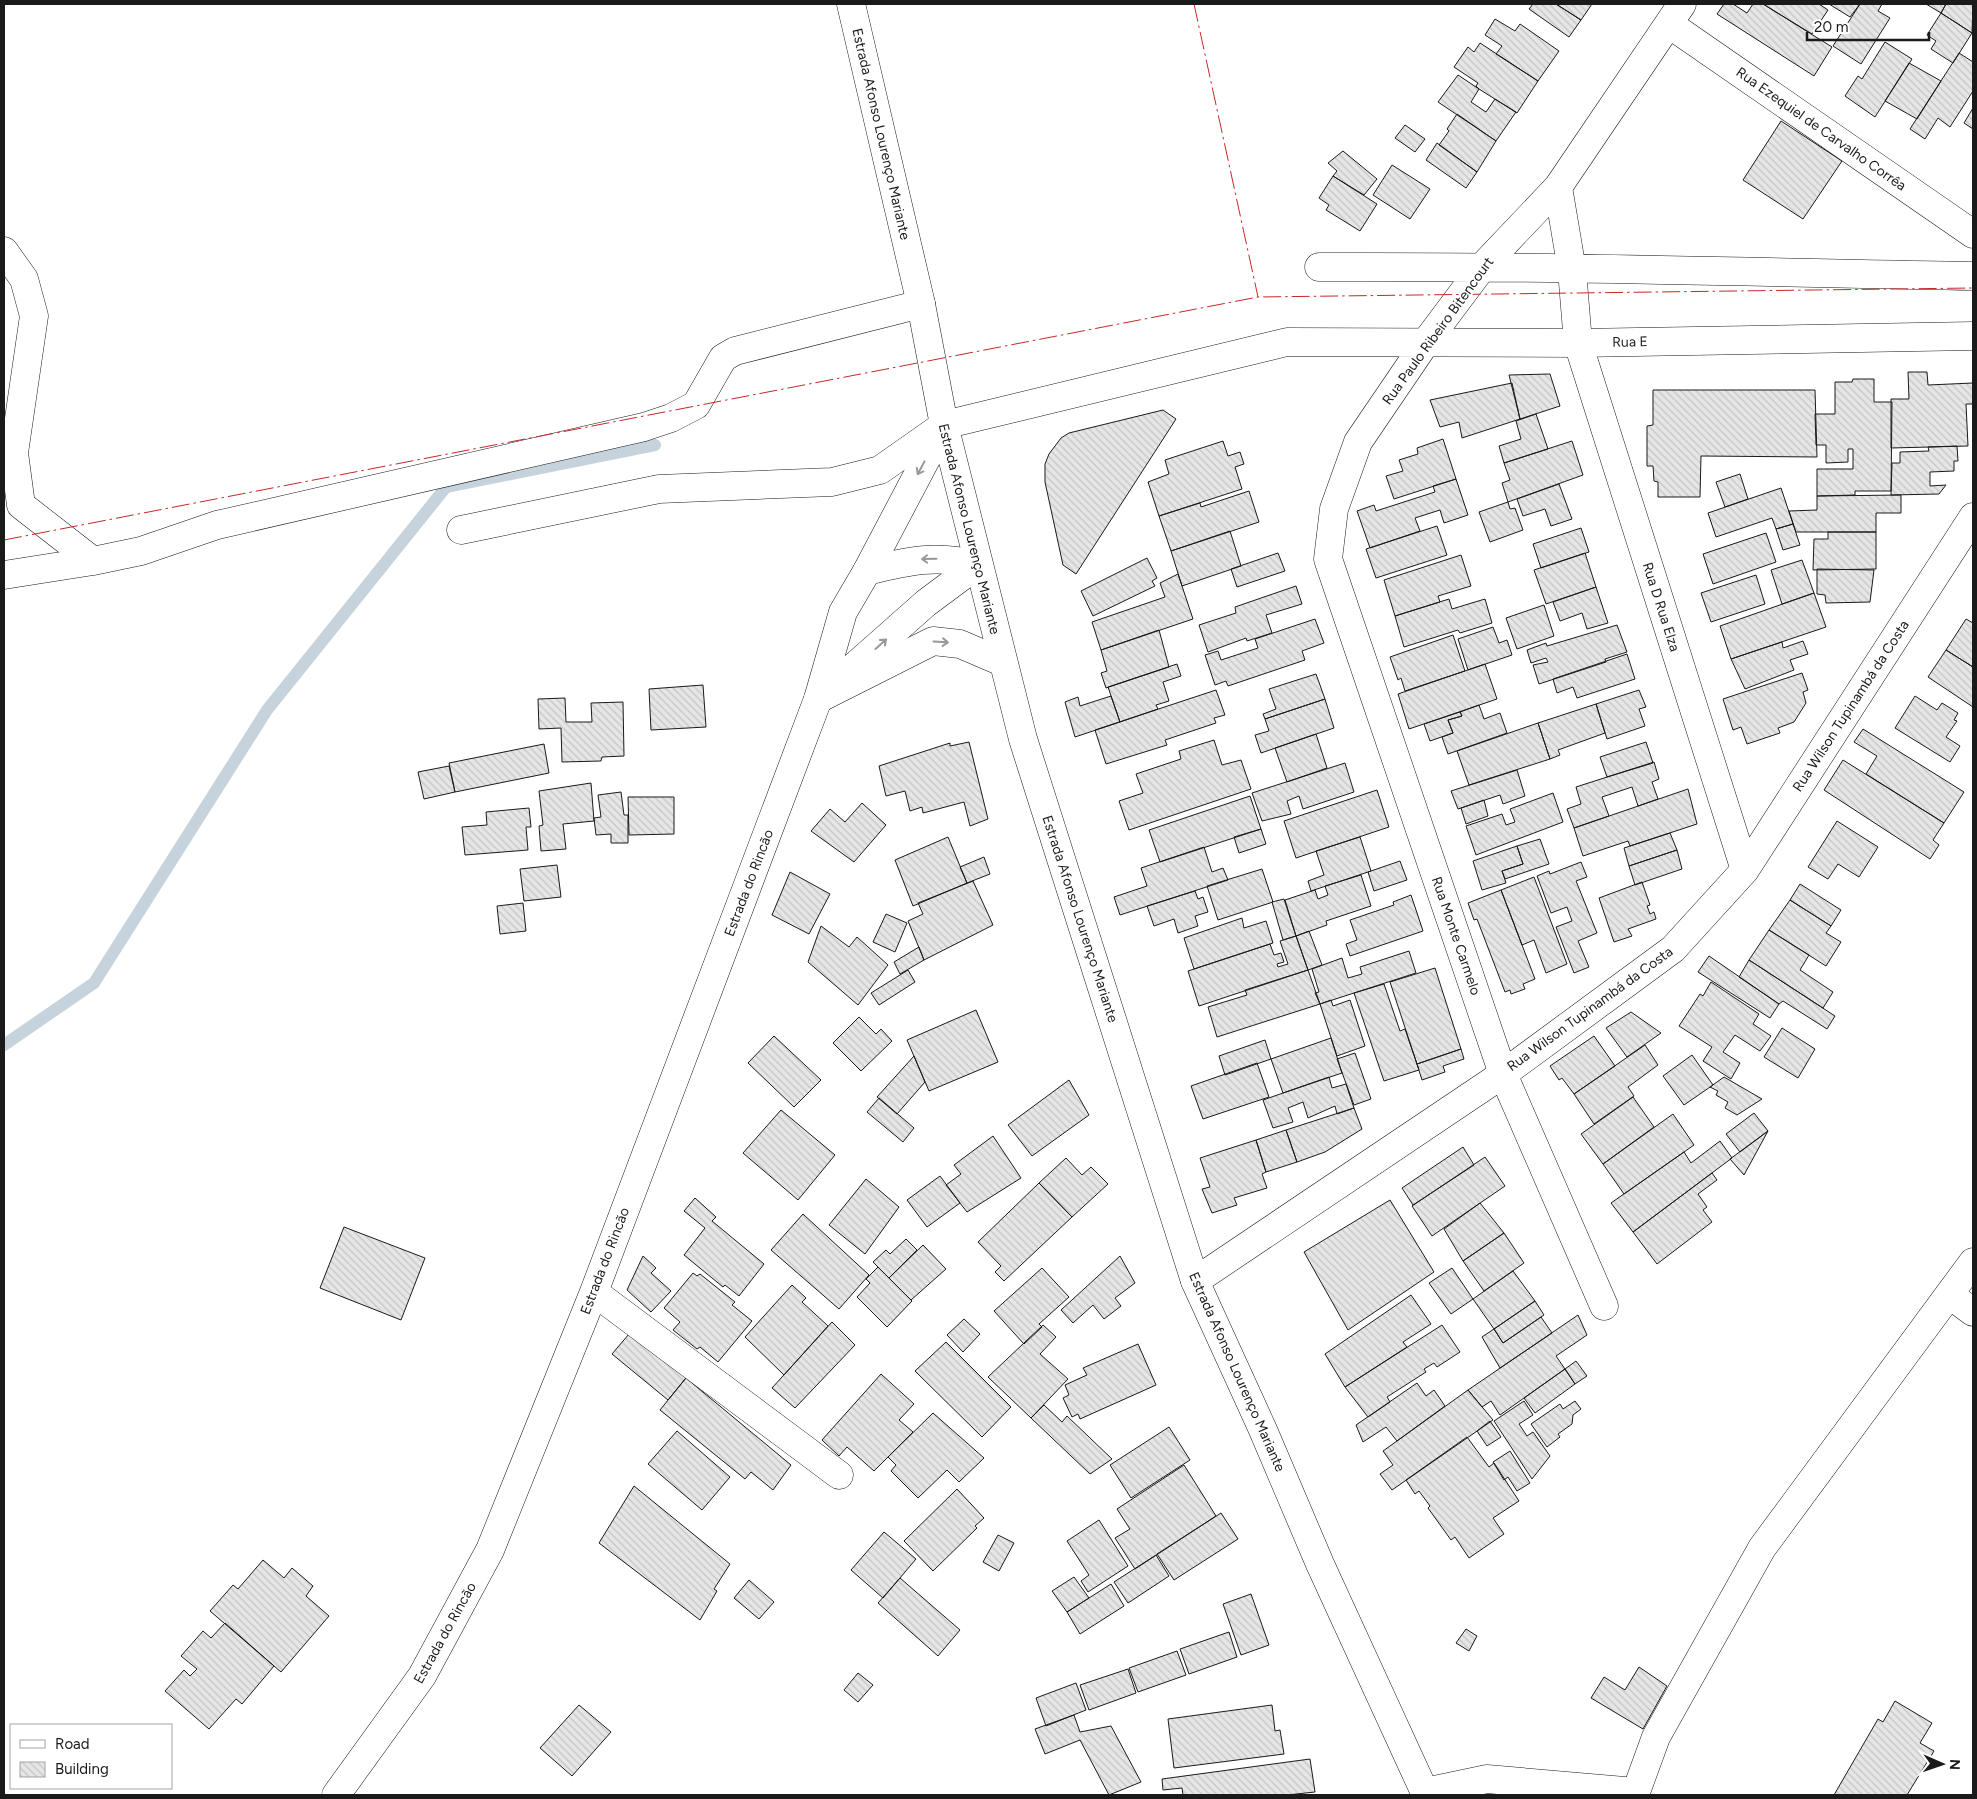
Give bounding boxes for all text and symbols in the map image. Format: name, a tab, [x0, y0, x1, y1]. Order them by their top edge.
scale bar	[1807, 10, 1930, 42]
text: 20 m	[1814, 18, 1848, 36]
street label: Estrada Afonso Lourenço Mariante	[848, 26, 914, 242]
street label: Rua Ezequiel de Carvalho Corrêa	[1733, 64, 1909, 194]
street label: Rua Paulo Ribeiro Bitencourt	[1379, 254, 1497, 408]
street label: Rua E	[1612, 333, 1648, 351]
street label: Estrada Afonso Lourenço Mariante	[935, 422, 1004, 637]
one-way arrow	[916, 461, 926, 476]
one-way arrow	[922, 554, 938, 564]
street label: Rua D Rua Elza	[1639, 560, 1683, 654]
street label: Rua Wilson Tupinambá da Costa	[1789, 617, 1913, 795]
one-way arrow	[874, 638, 887, 650]
one-way arrow	[932, 638, 948, 647]
street label: Estrada Afonso Lourenço Mariante	[1038, 813, 1122, 1025]
street label: Estrada do Rincão	[721, 827, 777, 939]
street label: Rua Monte Carmelo	[1428, 875, 1484, 997]
street label: Rua Wilson Tupinambá da Costa	[1504, 943, 1676, 1075]
street label: Estrada do Rincão	[577, 1205, 633, 1317]
street label: Estrada Afonso Lourenço Mariante	[1185, 1270, 1289, 1475]
street label: Estrada do Rincão	[410, 1579, 480, 1687]
legend	[10, 1724, 172, 1789]
text: Road	[55, 1735, 90, 1753]
north arrow	[1917, 1739, 1967, 1789]
text: N	[1946, 1759, 1963, 1770]
text: Building	[55, 1760, 109, 1778]

